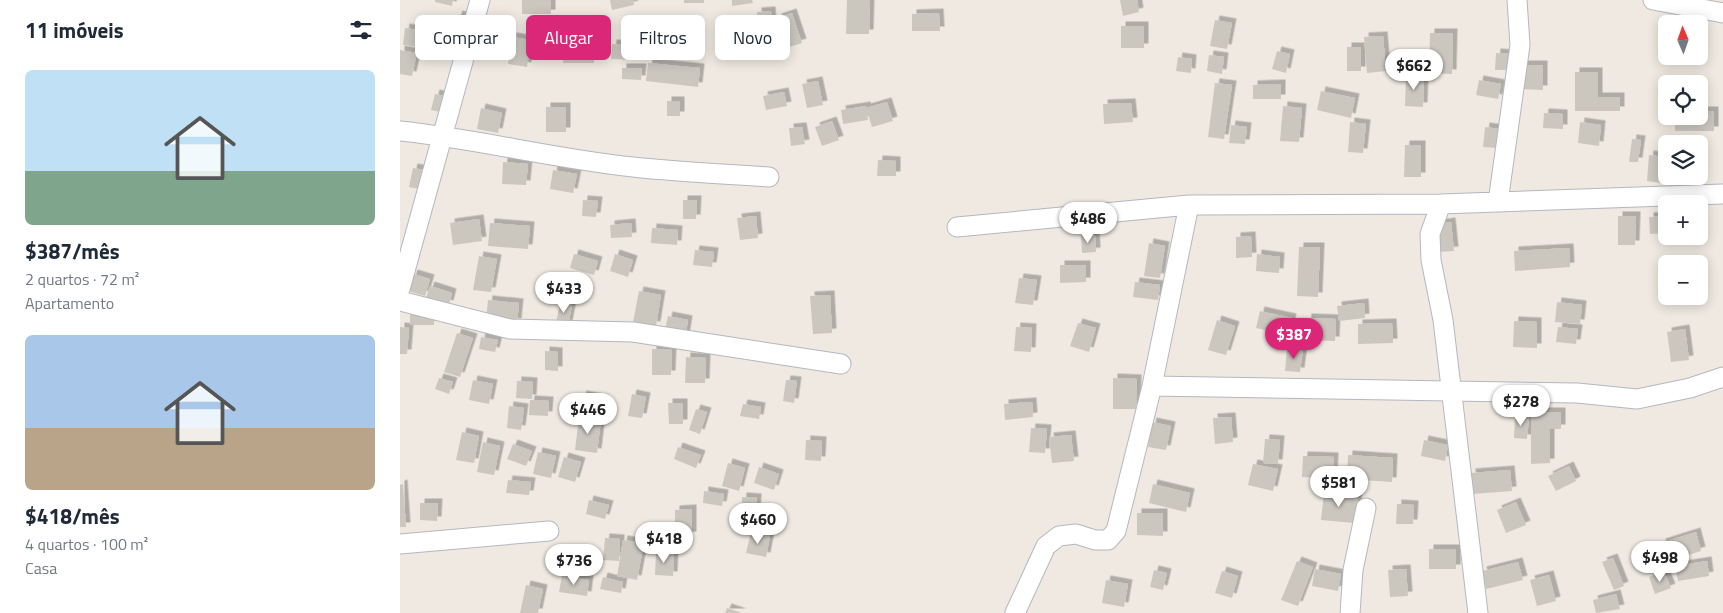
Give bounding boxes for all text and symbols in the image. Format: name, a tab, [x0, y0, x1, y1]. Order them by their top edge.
text: 11 imóveis	[25, 14, 124, 46]
chip: Comprar	[415, 15, 516, 60]
chip: Alugar	[526, 15, 611, 60]
chip: Filtros	[621, 15, 705, 60]
chip: Novo	[715, 15, 790, 60]
north arrow	[1658, 15, 1708, 65]
map controls	[1658, 15, 1708, 305]
icon: filters	[347, 16, 375, 44]
pin: $662	[1384, 48, 1444, 91]
text: $662	[1396, 53, 1432, 77]
button: locate	[1658, 75, 1708, 125]
icon: home	[155, 103, 245, 193]
button: layers	[1658, 135, 1708, 185]
button: +	[1658, 195, 1708, 245]
pin: $486	[1058, 202, 1118, 244]
text: $486	[1070, 206, 1106, 230]
text: $387/mês	[25, 235, 120, 267]
button: −	[1658, 255, 1708, 305]
text: 2 quartos · 72 m²	[25, 267, 139, 291]
pin: $433	[534, 272, 594, 314]
text: $433	[546, 276, 582, 300]
text: Apartamento	[25, 291, 114, 315]
pin: $387	[1264, 318, 1324, 360]
text: $387	[1276, 322, 1312, 346]
icon: home	[155, 368, 245, 458]
pin: $278	[1491, 384, 1551, 427]
text: $278	[1503, 389, 1539, 413]
pin: $446	[558, 392, 618, 435]
text: $446	[570, 397, 606, 421]
pin: $581	[1309, 466, 1369, 508]
text: $581	[1321, 470, 1357, 494]
text: $418/mês	[25, 500, 120, 532]
pin: $460	[728, 502, 788, 545]
text: $460	[740, 507, 776, 531]
pin: $418	[634, 522, 694, 564]
text: $418	[646, 526, 682, 550]
text: 4 quartos · 100 m²	[25, 532, 148, 556]
pin: $498	[1630, 540, 1690, 583]
pin: $736	[544, 544, 604, 586]
text: $498	[1642, 545, 1678, 569]
text: $736	[556, 548, 592, 572]
text: Casa	[25, 556, 57, 580]

